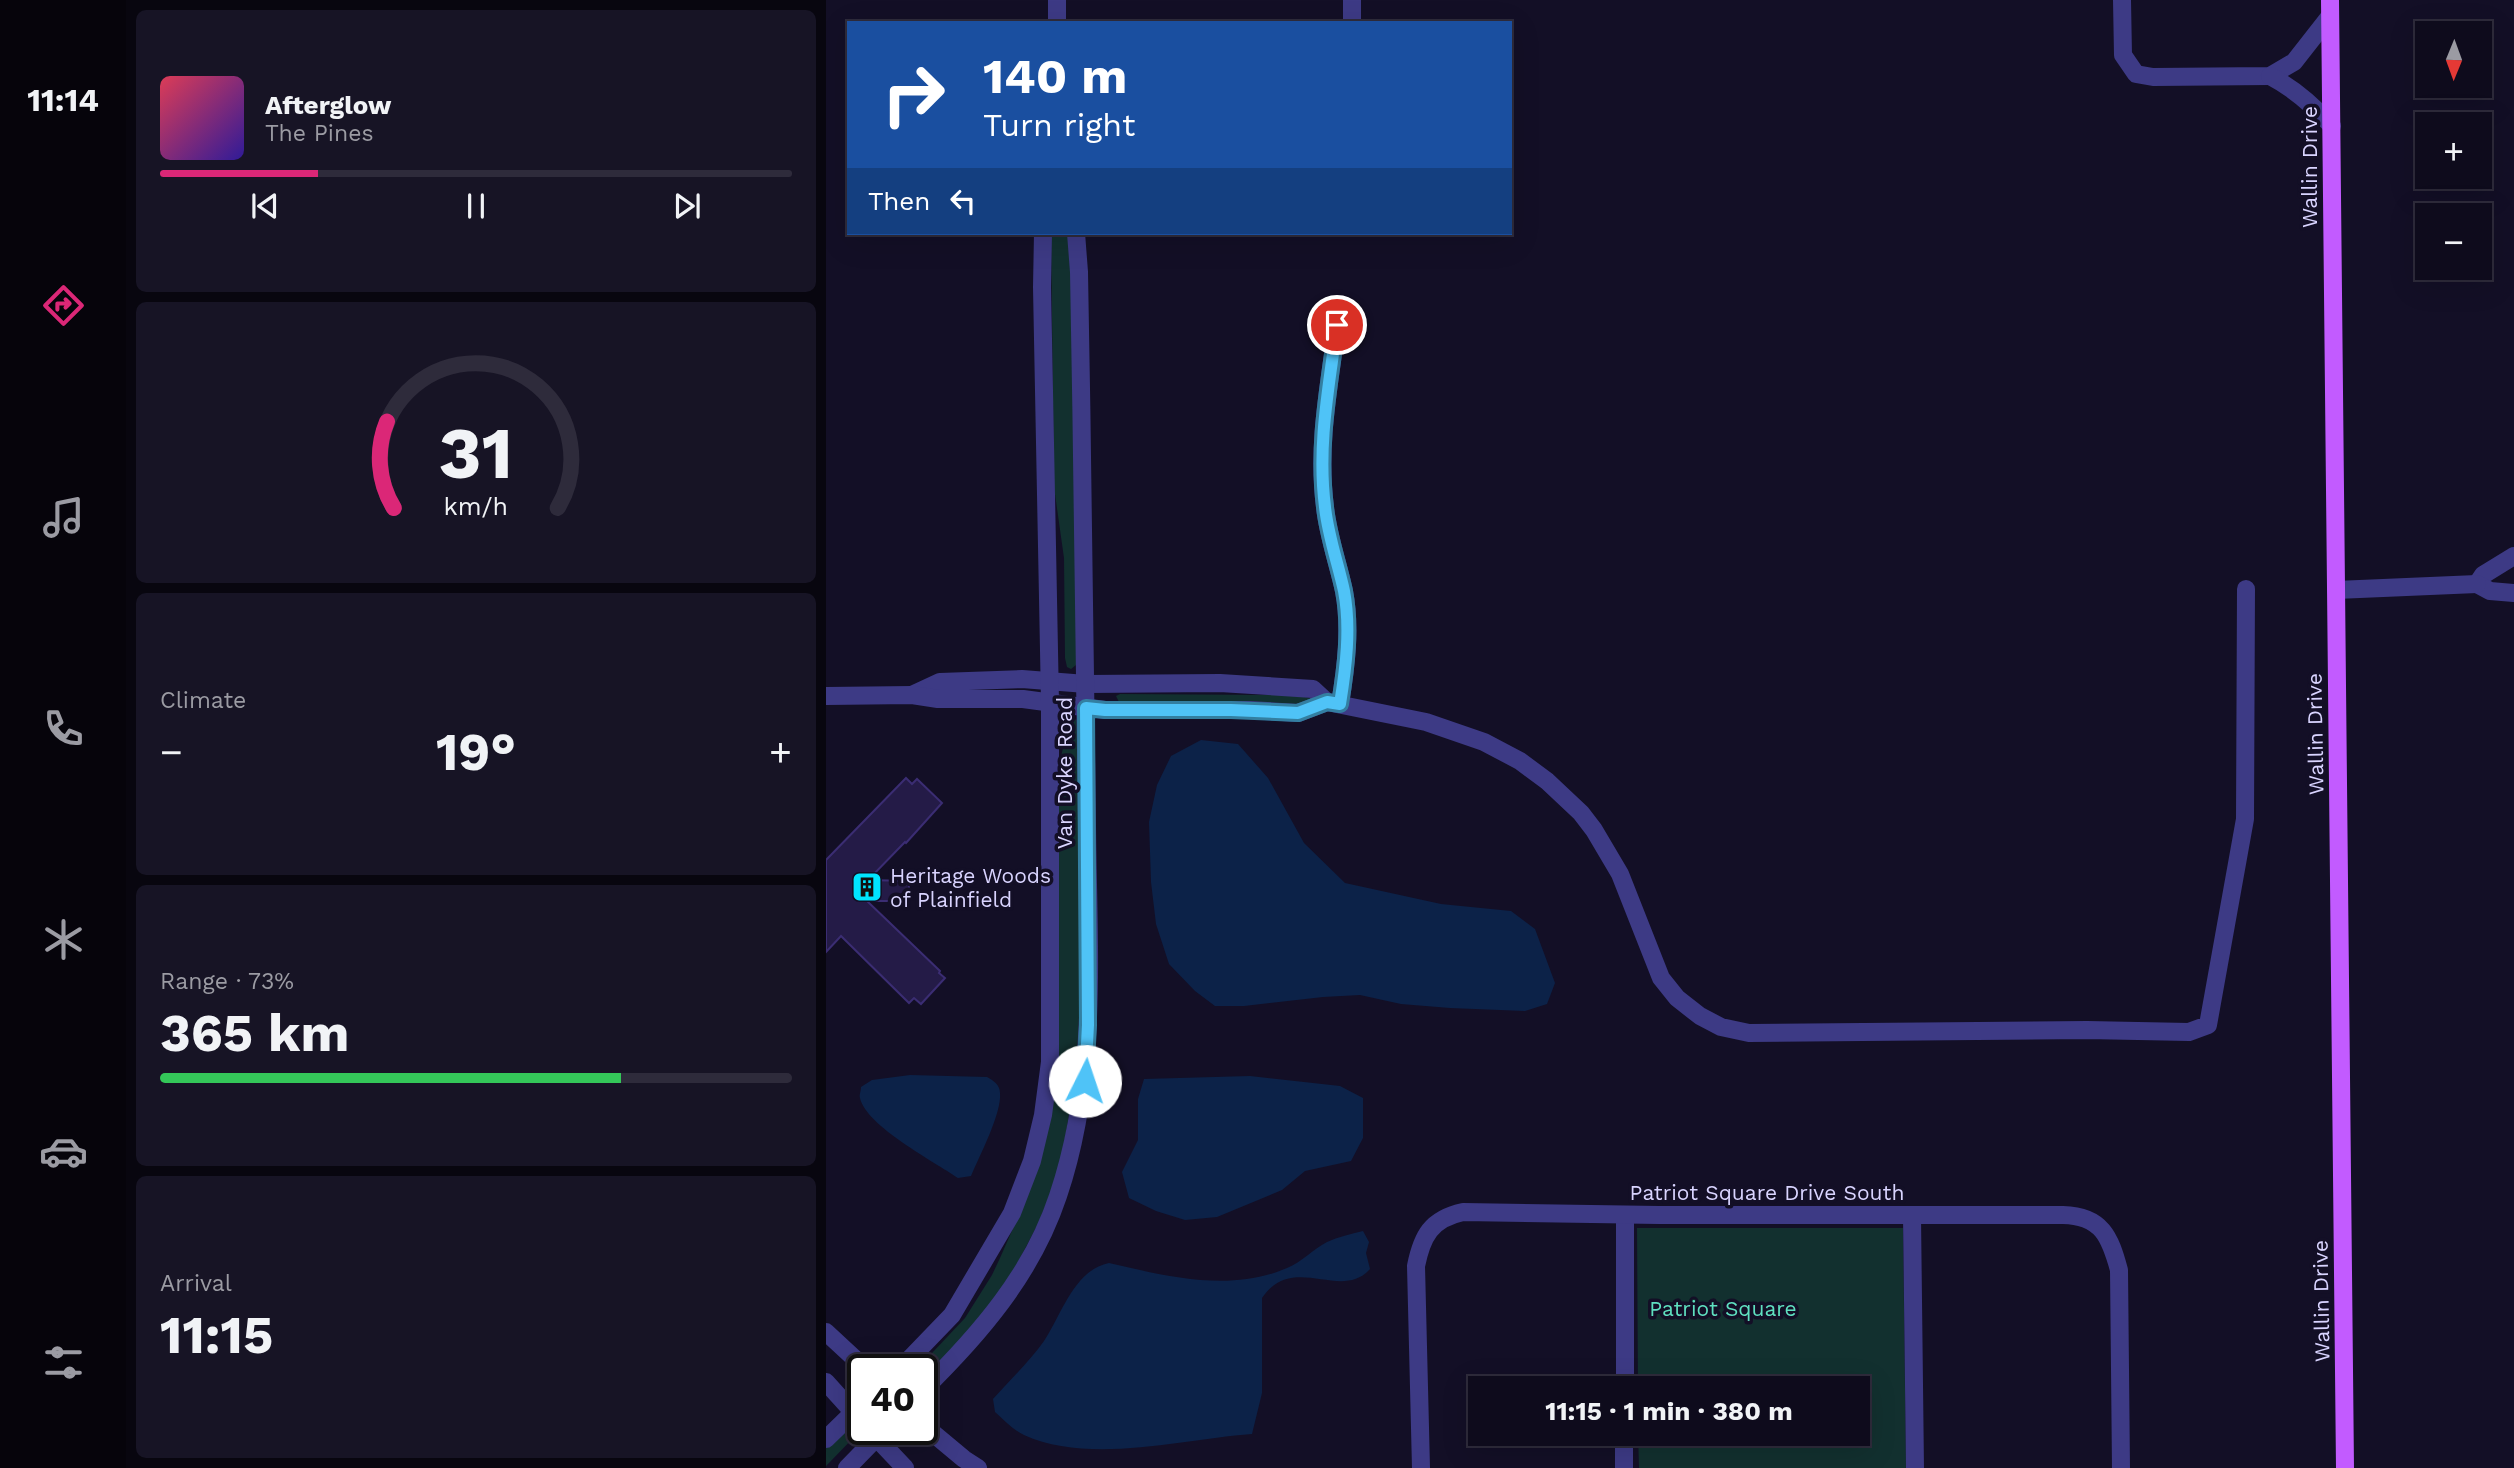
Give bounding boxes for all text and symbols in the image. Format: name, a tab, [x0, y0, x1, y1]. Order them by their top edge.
north arrow	[2415, 21, 2492, 98]
map controls	[2415, 21, 2492, 280]
text: 140 m	[983, 47, 1127, 105]
icon: right	[868, 49, 959, 140]
text: 11:14	[27, 81, 99, 119]
text: Afterglow	[265, 90, 391, 120]
text: Turn right	[983, 106, 1135, 144]
street label: Wallin Drive	[2297, 106, 2322, 228]
button: +	[2415, 112, 2492, 189]
text: The Pines	[265, 120, 374, 147]
icon: left	[944, 182, 982, 220]
text: Then	[868, 186, 930, 216]
icon: previous	[246, 187, 284, 225]
icon: pause	[457, 187, 495, 225]
icon: next	[668, 187, 706, 225]
button: −	[2415, 203, 2492, 280]
icon: directions	[39, 281, 88, 330]
pin	[1307, 295, 1367, 355]
icon: arrive	[1318, 306, 1356, 344]
text: 31	[439, 411, 513, 497]
text: km/h	[444, 492, 508, 521]
icon: music	[39, 493, 88, 542]
street label: Wallin Drive	[2301, 673, 2329, 795]
text: Climate	[160, 687, 246, 714]
street label: Van Dyke Road	[1052, 697, 1077, 849]
icon: phone	[39, 704, 88, 753]
text: 19°	[436, 722, 516, 783]
text: −	[160, 730, 183, 774]
text: +	[769, 730, 792, 774]
place label: Heritage Woods of Plainfield	[890, 863, 1051, 912]
building icon: Heritage Woods of Plainfield	[850, 870, 884, 904]
icon: climate	[39, 915, 88, 964]
text: Range · 73%	[160, 968, 294, 995]
text: 365 km	[160, 1003, 349, 1064]
position arrow	[1048, 1044, 1122, 1118]
icon: car	[39, 1127, 88, 1176]
street label: Patriot Square Drive South	[1630, 1180, 1904, 1205]
street label: Wallin Drive	[2307, 1240, 2335, 1362]
text: Arrival	[160, 1270, 232, 1297]
park label: Patriot Square	[1649, 1296, 1797, 1321]
text: 11:15	[160, 1305, 273, 1366]
icon: filters	[39, 1338, 88, 1387]
speed limit sign: 40	[847, 1354, 938, 1445]
text: 11:15 · 1 min · 380 m	[1545, 1396, 1793, 1426]

